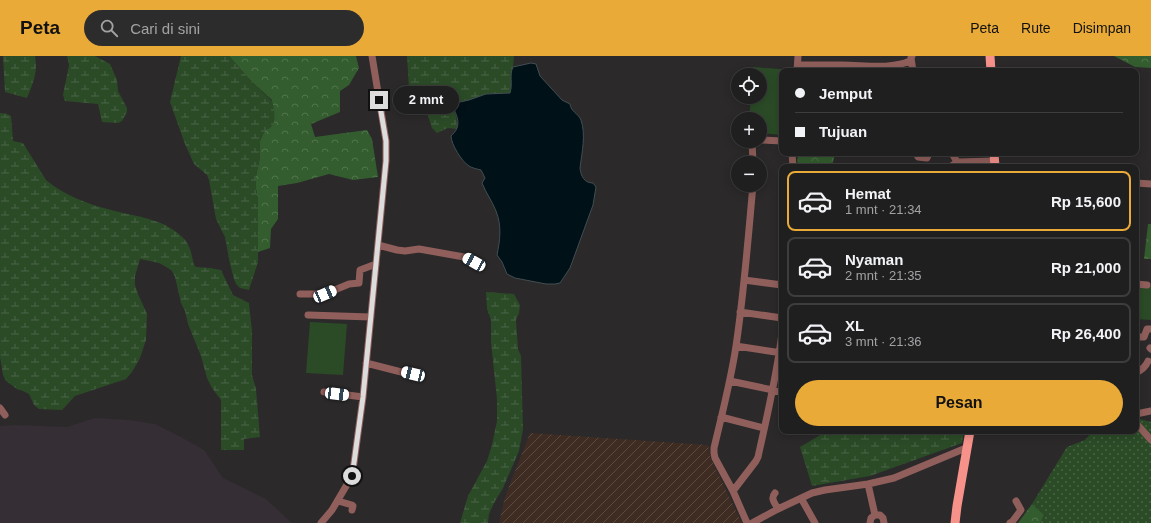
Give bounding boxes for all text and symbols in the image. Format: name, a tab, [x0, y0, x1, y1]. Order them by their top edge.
search box	[84, 10, 364, 46]
text: Peta	[20, 17, 60, 38]
icon: search	[98, 17, 120, 39]
text: Cari di sini	[130, 20, 200, 37]
text: Peta	[970, 20, 999, 36]
text: Rute	[1021, 20, 1051, 36]
text: Disimpan	[1073, 20, 1131, 36]
map controls	[731, 68, 767, 192]
button: locate	[731, 68, 767, 104]
text: Jemput	[819, 85, 872, 102]
callout: 2 mnt	[393, 86, 459, 114]
route end	[370, 91, 388, 109]
text: 2 mnt	[409, 92, 443, 107]
button: +	[731, 112, 767, 148]
text: Tujuan	[819, 123, 867, 140]
button: −	[731, 156, 767, 192]
icon: car	[797, 183, 833, 219]
text: Hemat	[845, 185, 891, 202]
text: Rp 15,600	[1051, 193, 1121, 210]
text: 1 mnt · 21:34	[845, 202, 922, 217]
icon: car	[797, 249, 833, 285]
car	[461, 251, 487, 273]
text: Nyaman	[845, 251, 903, 268]
text: Rp 21,000	[1051, 259, 1121, 276]
text: 2 mnt · 21:35	[845, 268, 922, 283]
car	[312, 284, 338, 304]
icon: car	[797, 315, 833, 351]
text: XL	[845, 317, 864, 334]
text: Rp 26,400	[1051, 325, 1121, 342]
text: 3 mnt · 21:36	[845, 334, 922, 349]
car	[400, 365, 426, 383]
button: Pesan	[795, 380, 1123, 426]
car	[324, 387, 350, 401]
route start	[343, 467, 361, 485]

